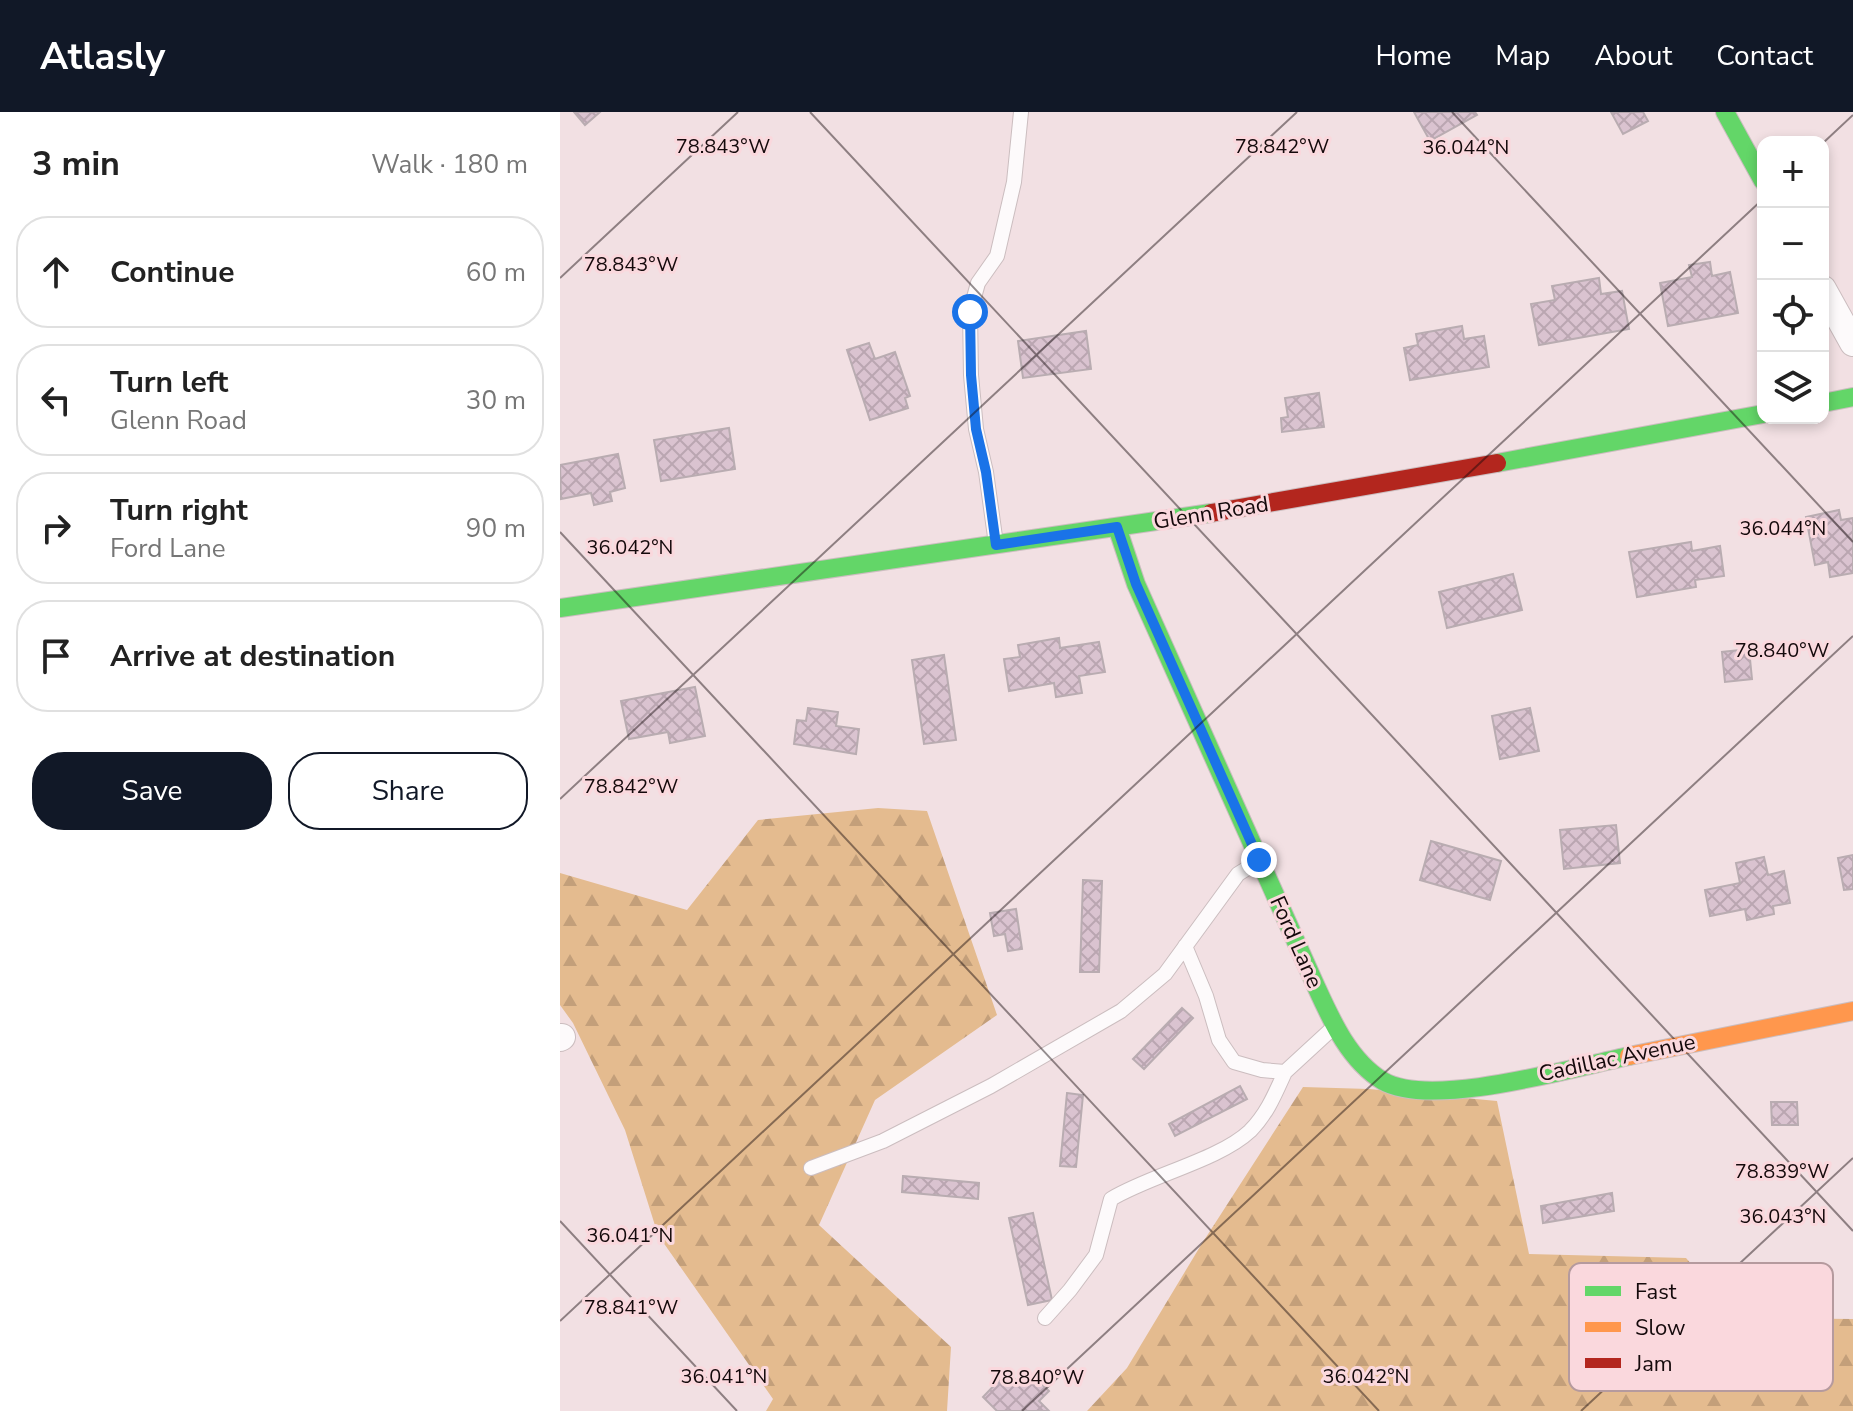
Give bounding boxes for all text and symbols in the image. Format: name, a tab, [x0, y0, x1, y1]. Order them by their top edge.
text: Atlasly	[40, 31, 165, 82]
text: Home	[1376, 37, 1451, 75]
text: Map	[1495, 37, 1550, 75]
text: About	[1594, 37, 1672, 75]
text: Contact	[1716, 37, 1813, 75]
text: 78.843°W	[676, 133, 770, 160]
text: 78.842°W	[1235, 133, 1329, 160]
text: 36.044°N	[1423, 134, 1509, 161]
map controls	[1757, 136, 1829, 424]
button: +	[1757, 136, 1829, 208]
text: 3 min	[32, 141, 120, 187]
text: Walk · 180 m	[371, 147, 528, 182]
button: −	[1757, 208, 1829, 280]
icon: ahead	[34, 250, 78, 294]
text: 78.843°W	[584, 251, 678, 278]
text: Continue	[110, 252, 235, 293]
text: 60 m	[466, 255, 526, 290]
button: locate	[1757, 280, 1829, 352]
route start	[952, 294, 988, 330]
button: layers	[1757, 352, 1829, 424]
text: Turn left	[110, 362, 228, 403]
icon: left	[34, 378, 78, 422]
text: 30 m	[466, 383, 526, 418]
text: Glenn Road	[110, 403, 247, 438]
street label: Glenn Road	[1151, 489, 1271, 537]
text: Turn right	[110, 490, 248, 531]
icon: right	[34, 506, 78, 550]
text: 90 m	[466, 511, 526, 546]
text: 36.044°N	[1740, 515, 1826, 542]
text: Ford Lane	[110, 531, 226, 566]
text: 36.042°N	[587, 534, 673, 561]
icon: arrive	[34, 634, 78, 678]
text: Arrive at destination	[110, 636, 395, 677]
text: 78.840°W	[1735, 637, 1829, 664]
button: Save	[32, 752, 272, 830]
button: Share	[288, 752, 528, 830]
text: 78.842°W	[584, 773, 678, 800]
route end	[1241, 842, 1277, 878]
street label: Ford Lane	[1262, 891, 1330, 993]
street label: Cadillac Avenue	[1536, 1027, 1698, 1089]
text: 78.839°W	[1735, 1158, 1829, 1185]
text: 36.043°N	[1740, 1203, 1826, 1230]
text: 36.041°N	[587, 1222, 673, 1249]
legend	[1569, 1263, 1833, 1391]
text: Fast	[1635, 1277, 1677, 1307]
text: 78.841°W	[584, 1294, 678, 1321]
text: Slow	[1635, 1313, 1686, 1343]
text: Jam	[1634, 1349, 1673, 1379]
text: 36.041°N	[681, 1363, 767, 1390]
text: 36.042°N	[1323, 1363, 1409, 1390]
text: 78.840°W	[990, 1364, 1084, 1391]

